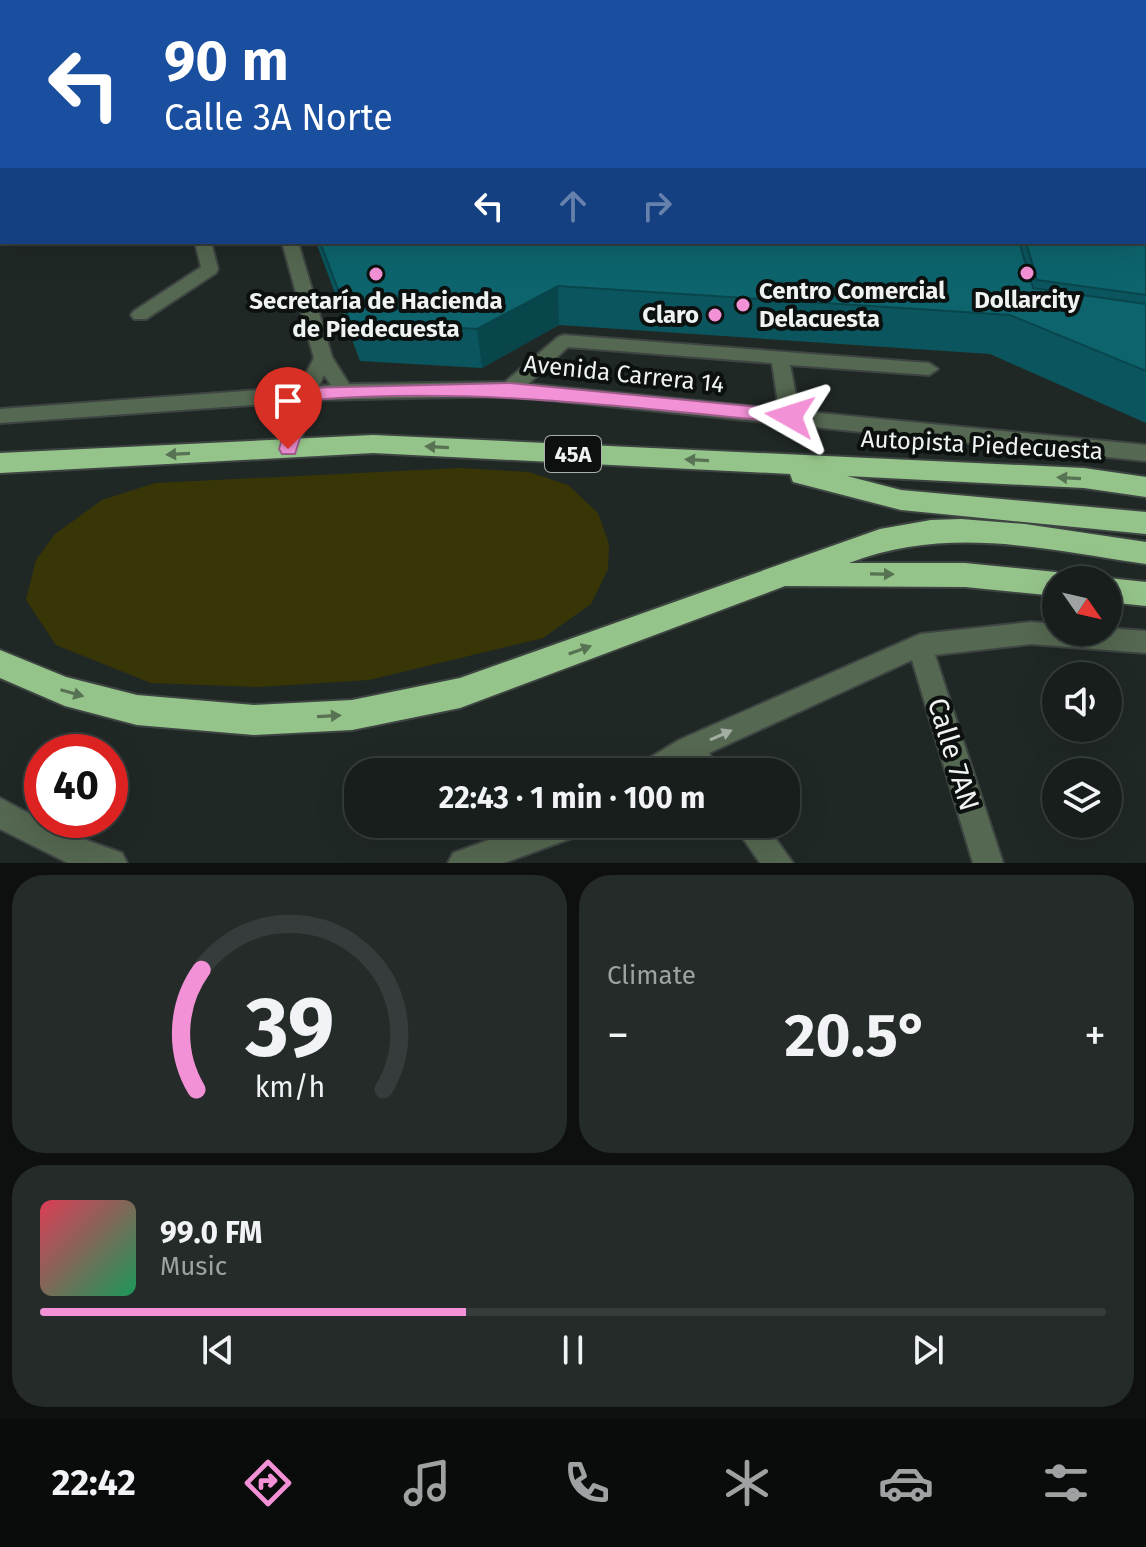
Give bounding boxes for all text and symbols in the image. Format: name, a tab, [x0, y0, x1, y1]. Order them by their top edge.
text: 90 m	[164, 28, 289, 95]
icon: left	[32, 32, 136, 136]
text: Calle 3A Norte	[164, 96, 393, 140]
icon: left	[467, 184, 511, 228]
icon: ahead	[551, 184, 595, 228]
icon: right	[635, 184, 679, 228]
marker: Dollarcity	[1018, 264, 1036, 282]
marker: Secretaría de Hacienda de Piedecuesta	[367, 265, 385, 283]
place label: Centro Comercial Delacuesta	[759, 277, 946, 333]
place label: Dollarcity	[974, 286, 1080, 314]
place label: Secretaría de Hacienda de Piedecuesta	[249, 287, 503, 343]
marker: Centro Comercial Delacuesta	[734, 296, 752, 314]
place label: Claro	[642, 301, 699, 329]
marker: Claro	[706, 306, 724, 324]
street label: Avenida Carrera 14	[522, 350, 726, 398]
pin	[254, 367, 322, 449]
position arrow	[748, 374, 832, 458]
icon: arrive	[266, 379, 310, 423]
street label: Autopista Piedecuesta	[860, 425, 1104, 465]
road number: 45A	[545, 436, 601, 472]
one-way arrow	[424, 440, 449, 453]
one-way arrow	[165, 447, 190, 460]
one-way arrow	[684, 453, 709, 466]
one-way arrow	[1056, 471, 1081, 484]
north arrow	[1042, 566, 1122, 646]
map controls	[1042, 566, 1122, 838]
one-way arrow	[870, 568, 895, 580]
one-way arrow	[568, 643, 592, 656]
button: sound	[1042, 662, 1122, 742]
one-way arrow	[61, 687, 85, 700]
street label: Calle 7AN	[921, 694, 986, 814]
one-way arrow	[317, 710, 342, 723]
one-way arrow	[710, 728, 733, 741]
speed limit sign: 40	[24, 734, 128, 838]
button: layers	[1042, 758, 1122, 838]
text: 22:43 · 1 min · 100 m	[439, 780, 705, 816]
text: Climate	[607, 960, 696, 991]
text: 39	[244, 978, 334, 1078]
text: 20.5°	[785, 1000, 928, 1072]
text: −	[607, 1009, 629, 1062]
text: +	[1084, 1009, 1106, 1062]
text: km/h	[254, 1070, 325, 1105]
text: 99.0 FM	[160, 1215, 262, 1251]
text: Music	[160, 1251, 227, 1282]
icon: previous	[196, 1328, 240, 1372]
icon: pause	[551, 1328, 595, 1372]
icon: next	[906, 1328, 950, 1372]
icon: directions	[240, 1455, 296, 1511]
icon: music	[399, 1455, 455, 1511]
icon: phone	[559, 1455, 615, 1511]
icon: climate	[719, 1455, 775, 1511]
icon: car	[878, 1455, 934, 1511]
icon: filters	[1038, 1455, 1094, 1511]
text: 22:42	[52, 1461, 136, 1505]

